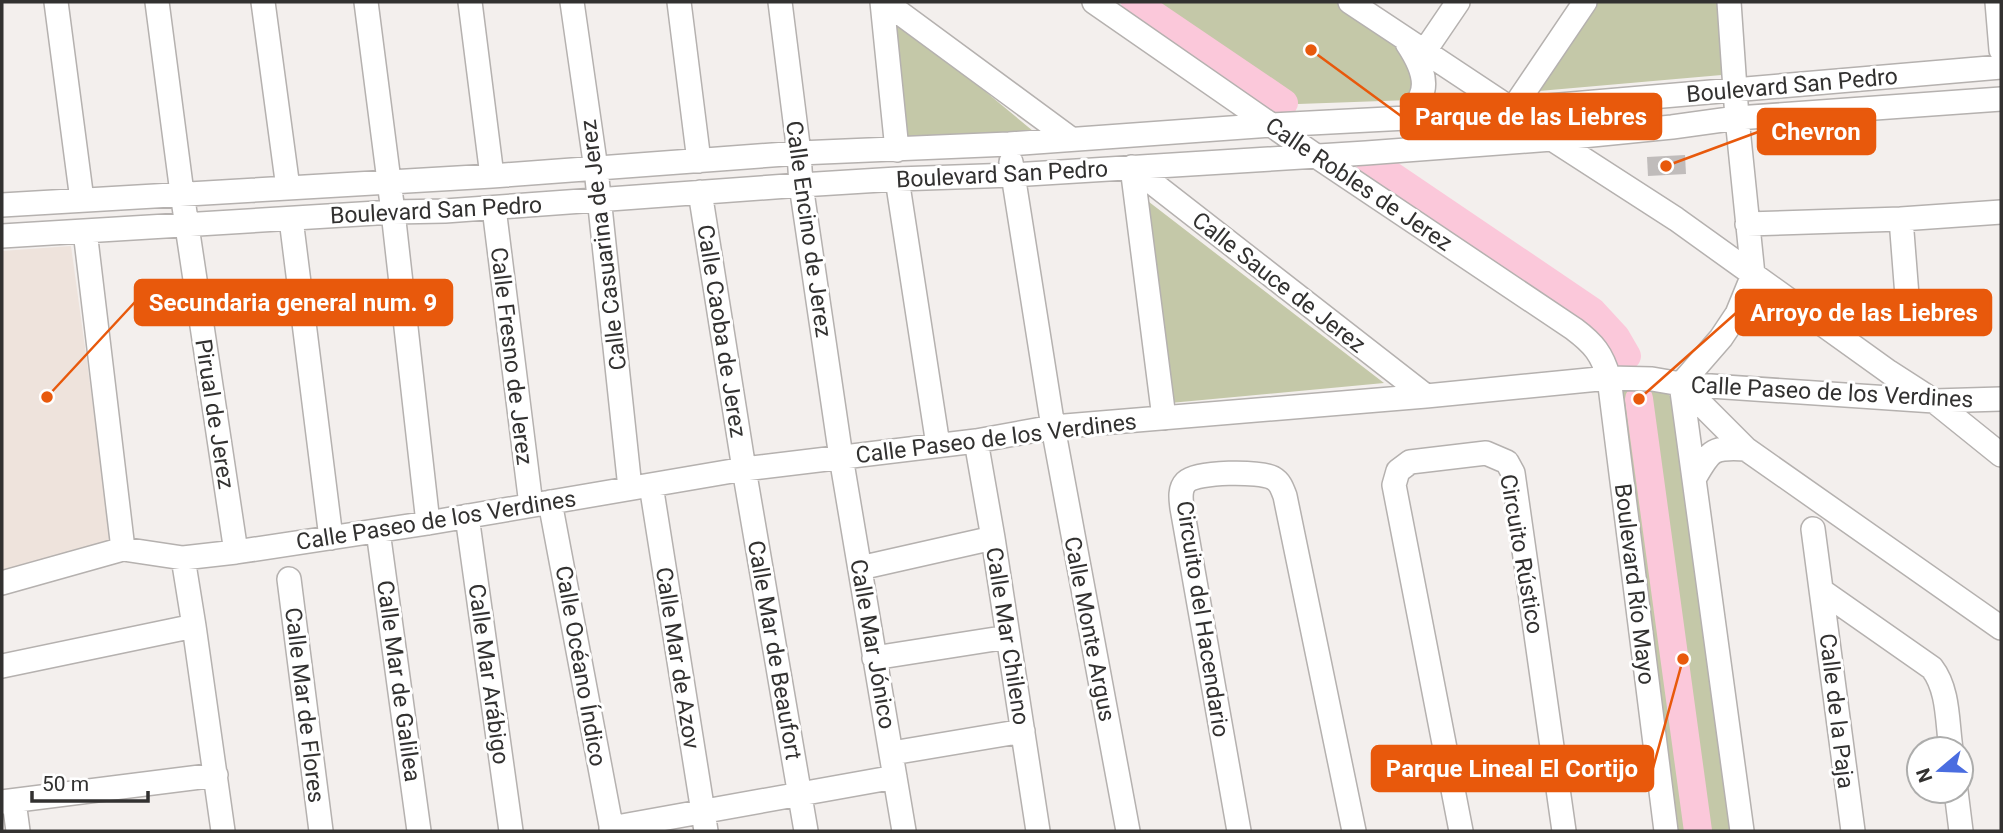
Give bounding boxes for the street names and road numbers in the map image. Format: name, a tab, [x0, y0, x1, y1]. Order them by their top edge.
street label: Boulevard San Pedro	[1685, 63, 1899, 108]
street label: Calle Robles de Jerez	[1260, 112, 1457, 257]
street label: Calle Casuarina de Jerez	[575, 118, 632, 372]
street label: Calle Encino de Jerez	[780, 119, 837, 339]
street label: Boulevard San Pedro	[895, 155, 1109, 194]
street label: Boulevard San Pedro	[329, 191, 543, 230]
street label: Calle Sauce de Jerez	[1187, 206, 1371, 358]
street label: Calle Caoba de Jerez	[691, 223, 752, 439]
street label: Calle Fresno de Jerez	[485, 246, 538, 466]
street label: Pirual de Jerez	[189, 337, 240, 491]
street label: Calle Paseo de los Verdines	[1690, 372, 1974, 413]
street label: Calle Paseo de los Verdines	[854, 408, 1138, 469]
street label: Circuito Rústico	[1494, 472, 1549, 636]
street label: Boulevard Río Mayo	[1609, 482, 1660, 686]
street label: Calle Paseo de los Verdines	[294, 485, 578, 556]
street label: Circuito del Hacendario	[1170, 499, 1235, 739]
street label: Calle Monte Argus	[1058, 534, 1121, 724]
street label: Calle Mar de Beaufort	[742, 538, 807, 762]
street label: Calle Mar Chileno	[980, 545, 1035, 727]
street label: Calle Mar Jónico	[844, 557, 901, 731]
street label: Calle Océano Índico	[550, 563, 612, 769]
street label: Calle Mar de Azov	[650, 565, 705, 751]
street label: Calle Mar de Galilea	[371, 579, 426, 784]
street label: Calle Mar Arábigo	[462, 582, 515, 766]
street label: Calle Mar de Flores	[279, 606, 330, 804]
street label: Calle de la Paja	[1814, 632, 1859, 790]

